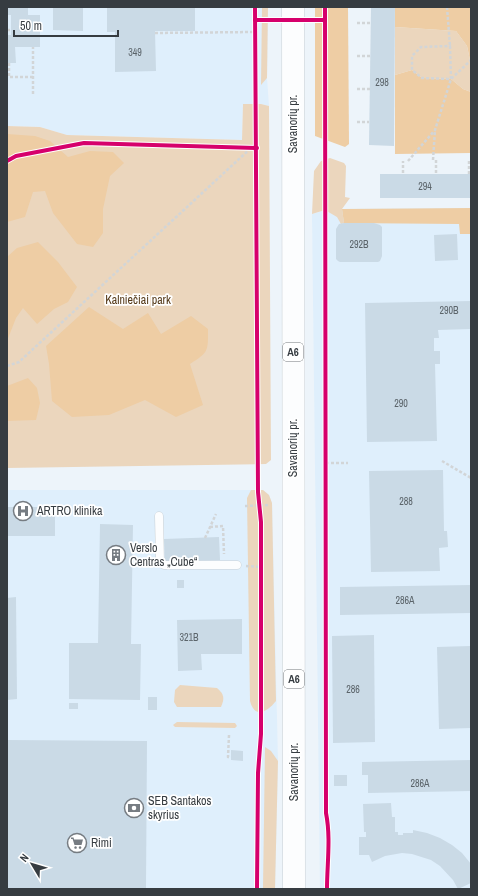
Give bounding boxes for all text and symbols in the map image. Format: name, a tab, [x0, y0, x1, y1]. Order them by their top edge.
scale bar	[14, 12, 118, 38]
text: 50 m	[20, 18, 42, 34]
house number: 349	[128, 46, 142, 59]
house number: 298	[375, 76, 389, 89]
street label: Savanorių pr.	[285, 95, 301, 153]
house number: 294	[418, 180, 432, 193]
house number: 292B	[349, 238, 369, 251]
park label: Kalniečiai park	[105, 292, 171, 308]
house number: 290B	[439, 304, 459, 317]
road number: A6	[283, 343, 303, 361]
house number: 290	[394, 397, 408, 410]
street label: Savanorių pr.	[285, 419, 301, 477]
house number: 288	[399, 495, 413, 508]
hospital icon: ARTRO klinika	[12, 500, 34, 522]
place label: ARTRO klinika	[36, 503, 103, 519]
place label: Verslo Centras „Cube“	[130, 540, 197, 570]
building icon: Verslo Centras „Cube“	[105, 544, 127, 566]
house number: 286A	[395, 594, 415, 607]
house number: 321B	[179, 631, 199, 644]
road number: A6	[284, 670, 304, 688]
house number: 286	[346, 683, 360, 696]
street label: Savanorių pr.	[286, 743, 302, 801]
house number: 286A	[410, 777, 430, 790]
place label: SEB Santakos skyrius	[148, 793, 212, 823]
bank icon: SEB Santakos skyrius	[123, 797, 145, 819]
supermarket icon: Rimi	[66, 832, 88, 854]
place label: Rimi	[91, 835, 112, 851]
north arrow	[12, 844, 52, 884]
text: N	[17, 851, 32, 865]

